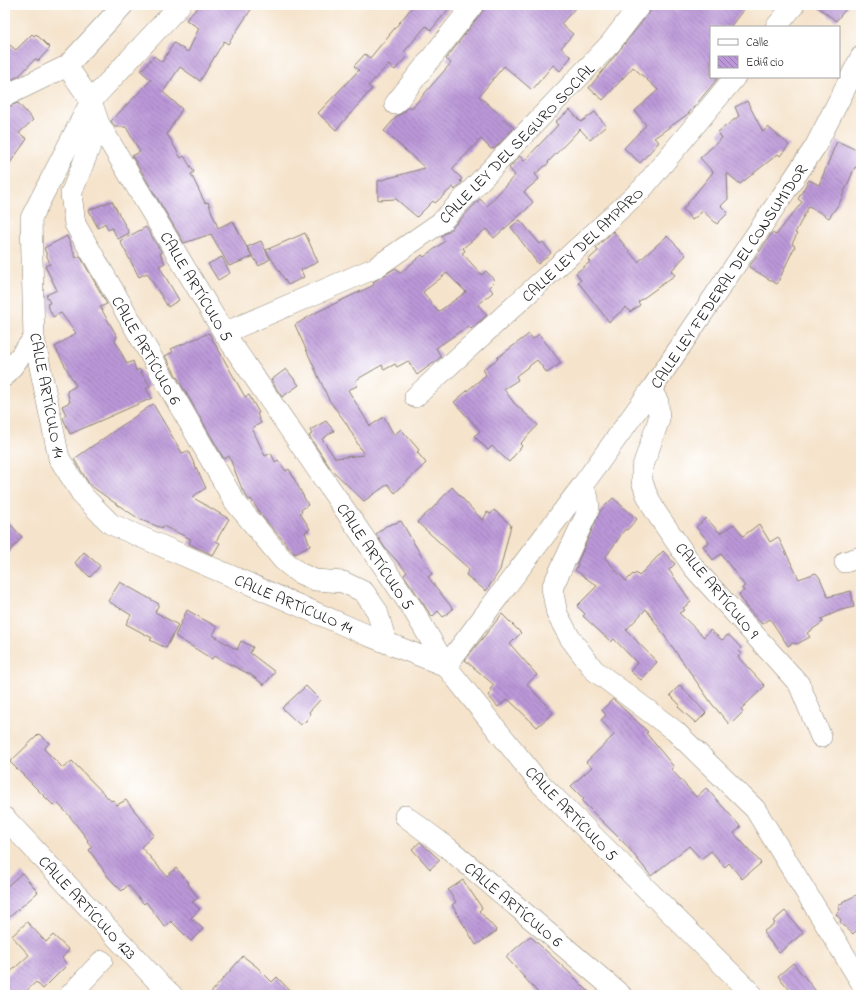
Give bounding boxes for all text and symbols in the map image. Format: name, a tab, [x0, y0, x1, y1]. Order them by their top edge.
legend	[710, 26, 840, 78]
text: Calle	[746, 34, 769, 52]
text: Edificio	[746, 54, 784, 72]
street label: CALLE LEY DEL SEGURO SOCIAL	[434, 59, 601, 230]
street label: CALLE LEY FEDERAL DEL CONSUMIDOR	[645, 160, 814, 394]
street label: CALLE LEY DEL AMPARO	[517, 182, 650, 309]
street label: CALLE ARTÍCULO 5	[153, 228, 238, 346]
street label: CALLE ARTÍCULO 6	[104, 292, 186, 410]
street label: CALLE ARTÍCULO 14	[22, 331, 70, 460]
street label: CALLE ARTÍCULO 5	[330, 499, 419, 615]
street label: CALLE ARTÍCULO 9	[669, 538, 764, 645]
street label: CALLE ARTÍCULO 14	[230, 569, 357, 641]
street label: CALLE ARTÍCULO 5	[519, 761, 622, 867]
street label: CALLE ARTÍCULO 123	[32, 851, 141, 966]
street label: CALLE ARTÍCULO 6	[458, 857, 567, 954]

